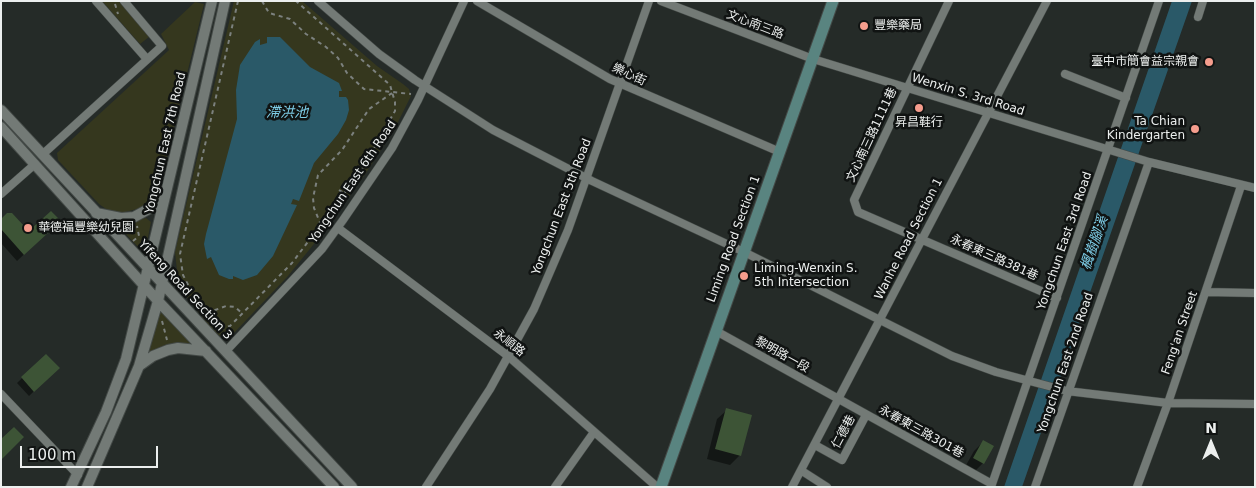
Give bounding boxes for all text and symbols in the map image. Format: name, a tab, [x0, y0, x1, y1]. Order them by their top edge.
street label: 文心南三路	[724, 8, 786, 42]
place label: 豐樂藥局	[874, 19, 922, 33]
marker: 豐樂藥局	[858, 20, 870, 32]
place label: 臺中市簡會益宗親會	[1091, 55, 1199, 69]
marker: 臺中市簡會益宗親會	[1203, 56, 1215, 68]
street label: 樂心街	[610, 61, 648, 89]
street label: Yongchun East 7th Road	[143, 71, 189, 215]
street label: Wenxin S. 3rd Road	[910, 71, 1026, 119]
street label: 文心南三路1111巷	[844, 85, 900, 185]
marker: 昇昌鞋行	[913, 102, 925, 114]
water label: 滯洪池	[266, 105, 308, 121]
place label: Ta Chian Kindergarten	[1107, 115, 1185, 143]
place label: 昇昌鞋行	[895, 116, 943, 130]
street label: Yongchun East 6th Road	[306, 118, 400, 246]
marker: Ta Chian Kindergarten	[1189, 123, 1201, 135]
street label: Yongchun East 5th Road	[529, 137, 595, 277]
street label: Yongchun East 3rd Road	[1035, 170, 1095, 312]
street label: Liming Road Section 1	[704, 174, 764, 304]
street label: Wanhe Road Section 1	[872, 176, 946, 302]
water label: 楓樹腳溪	[1078, 214, 1112, 272]
place label: 華德福豐樂幼兒園	[38, 221, 134, 235]
marker: 華德福豐樂幼兒園	[22, 222, 34, 234]
street label: 永春東三路381巷	[948, 232, 1040, 284]
street label: Yifeng Road Section 3	[135, 237, 235, 343]
place label: Liming-Wenxin S. 5th Intersection	[754, 262, 858, 290]
marker: Liming-Wenxin S. 5th Intersection	[738, 270, 750, 282]
street label: Feng'an Street	[1159, 289, 1201, 377]
street label: Yongchun East 2nd Road	[1035, 291, 1097, 435]
street label: 永順路	[490, 326, 528, 360]
street label: 黎明路一段	[752, 334, 812, 376]
street label: 永春東三路301巷	[876, 403, 966, 461]
street label: 仁德巷	[829, 413, 859, 451]
north arrow	[1186, 418, 1236, 468]
text: N	[1205, 420, 1217, 436]
scale bar	[22, 436, 160, 468]
text: 100 m	[28, 446, 76, 464]

